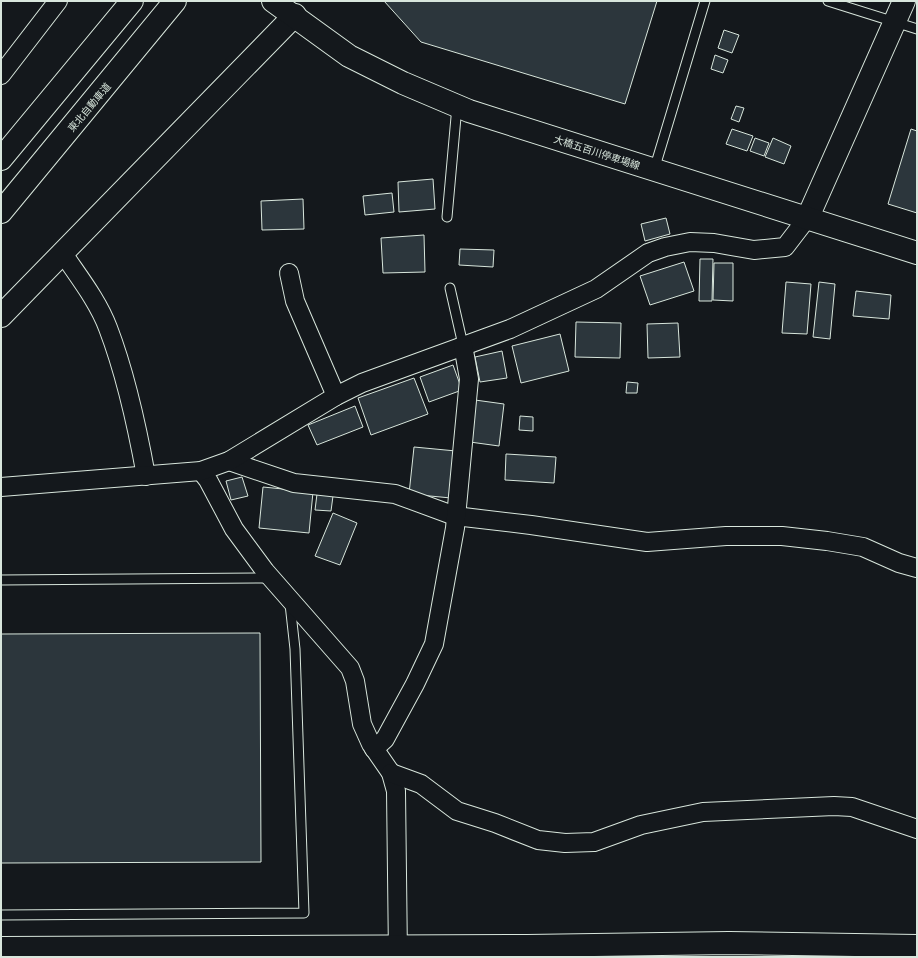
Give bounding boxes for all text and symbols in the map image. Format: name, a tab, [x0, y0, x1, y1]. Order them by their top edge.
street label: 東北自動車道	[66, 81, 113, 134]
street label: 大橋五百川停車場線	[552, 133, 641, 172]

